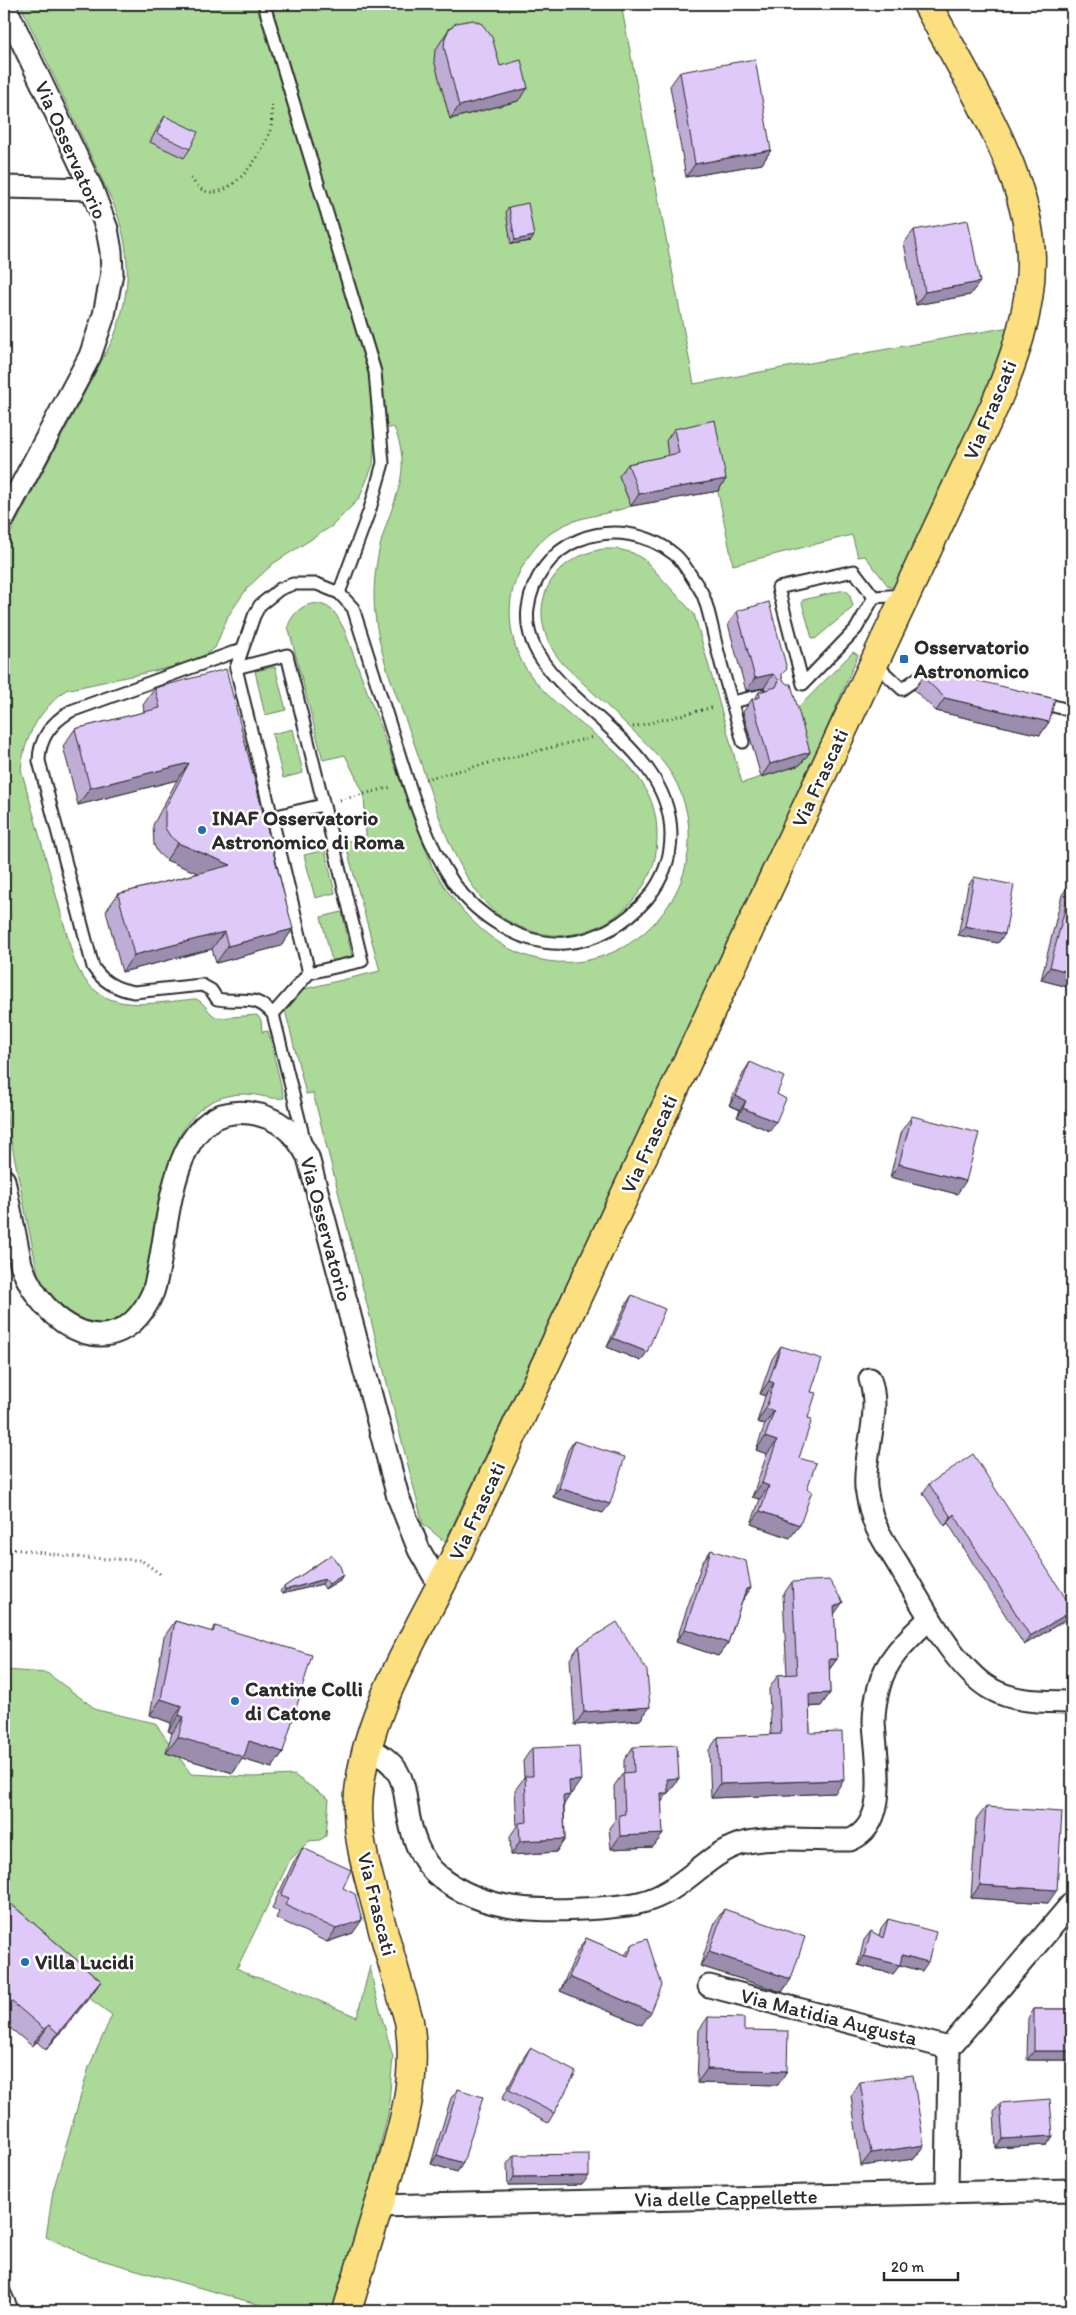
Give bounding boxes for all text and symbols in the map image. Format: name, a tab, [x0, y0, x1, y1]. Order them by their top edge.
street label: Via Osservatorio	[30, 77, 113, 223]
street label: Via Frascati	[957, 356, 1022, 464]
place label: Osservatorio Astronomico	[913, 634, 1030, 683]
marker: Osservatorio Astronomico	[898, 653, 910, 665]
street label: Via Frascati	[786, 724, 853, 831]
place label: INAF Osservatorio Astronomico di Roma	[211, 805, 406, 854]
marker: INAF Osservatorio Astronomico di Roma	[196, 824, 208, 836]
street label: Via Frascati	[615, 1090, 682, 1197]
street label: Via Osservatorio	[295, 1154, 358, 1304]
street label: Via Frascati	[443, 1457, 510, 1564]
place label: Cantine Colli di Catone	[245, 1676, 363, 1725]
marker: Cantine Colli di Catone	[229, 1695, 241, 1707]
street label: Via Frascati	[353, 1849, 402, 1958]
place label: Villa Lucidi	[35, 1949, 134, 1974]
marker: Villa Lucidi	[19, 1956, 31, 1968]
street label: Via Matidia Augusta	[738, 1982, 920, 2051]
street label: Via delle Cappellette	[634, 2183, 818, 2212]
scale bar	[884, 2250, 957, 2282]
text: 20 m	[891, 2258, 925, 2276]

